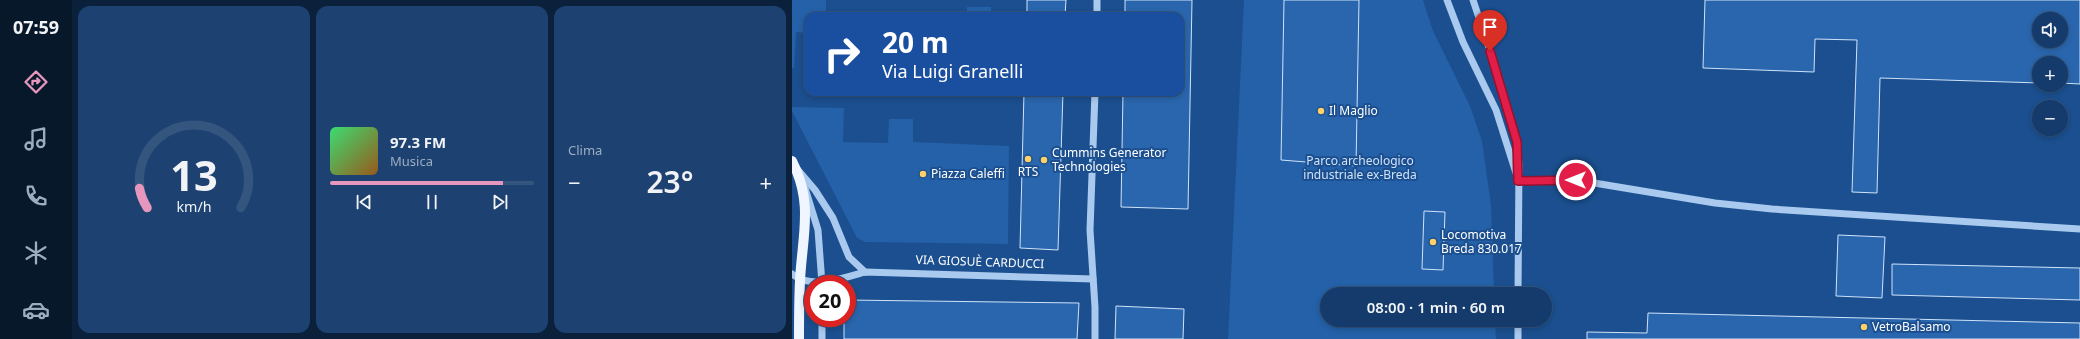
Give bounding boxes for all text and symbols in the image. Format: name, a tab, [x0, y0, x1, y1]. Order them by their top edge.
pin	[1473, 10, 1507, 51]
map controls	[2032, 12, 2068, 136]
button: sound	[2032, 12, 2068, 48]
text: 07:59	[13, 15, 59, 39]
icon: arrive	[1479, 16, 1501, 38]
text: 20 m	[882, 23, 949, 61]
icon: right	[816, 28, 868, 80]
button: +	[2032, 56, 2068, 92]
text: Via Luigi Granelli	[882, 59, 1023, 83]
icon: directions	[22, 68, 50, 96]
button: −	[2032, 100, 2068, 136]
place label: Il Maglio	[1329, 102, 1378, 119]
marker: Il Maglio	[1316, 106, 1326, 116]
icon: music	[22, 125, 50, 153]
text: 97.3 FM	[390, 132, 446, 152]
text: Clima	[568, 141, 602, 159]
place label: Cummins Generator Technologies	[1052, 144, 1167, 175]
text: 13	[170, 146, 218, 202]
text: Musica	[390, 152, 433, 170]
park label: Parco archeologico industriale ex-Breda	[1303, 152, 1417, 183]
marker: RTS	[1023, 154, 1033, 164]
marker: Cummins Generator Technologies	[1039, 155, 1049, 165]
position arrow	[1555, 159, 1597, 201]
text: 23°	[646, 161, 694, 202]
place label: RTS	[1018, 163, 1039, 180]
place label: Piazza Caleffi	[931, 165, 1005, 182]
text: −	[568, 167, 581, 197]
text: +	[759, 167, 772, 197]
marker: Piazza Caleffi	[918, 169, 928, 179]
icon: phone	[22, 182, 50, 210]
icon: previous	[353, 191, 375, 213]
icon: pause	[421, 191, 443, 213]
icon: next	[489, 191, 511, 213]
text: km/h	[176, 196, 212, 215]
place label: Locomotiva Breda 830.017	[1441, 226, 1522, 257]
marker: Locomotiva Breda 830.017	[1428, 237, 1438, 247]
icon: climate	[22, 239, 50, 267]
street label: VIA GIOSUÈ CARDUCCI	[915, 251, 1045, 272]
speed limit sign: 20	[804, 275, 856, 327]
icon: car	[22, 296, 50, 324]
text: 08:00 · 1 min · 60 m	[1367, 297, 1505, 317]
place label: VetroBalsamo	[1872, 318, 1951, 335]
marker: VetroBalsamo	[1859, 322, 1869, 332]

